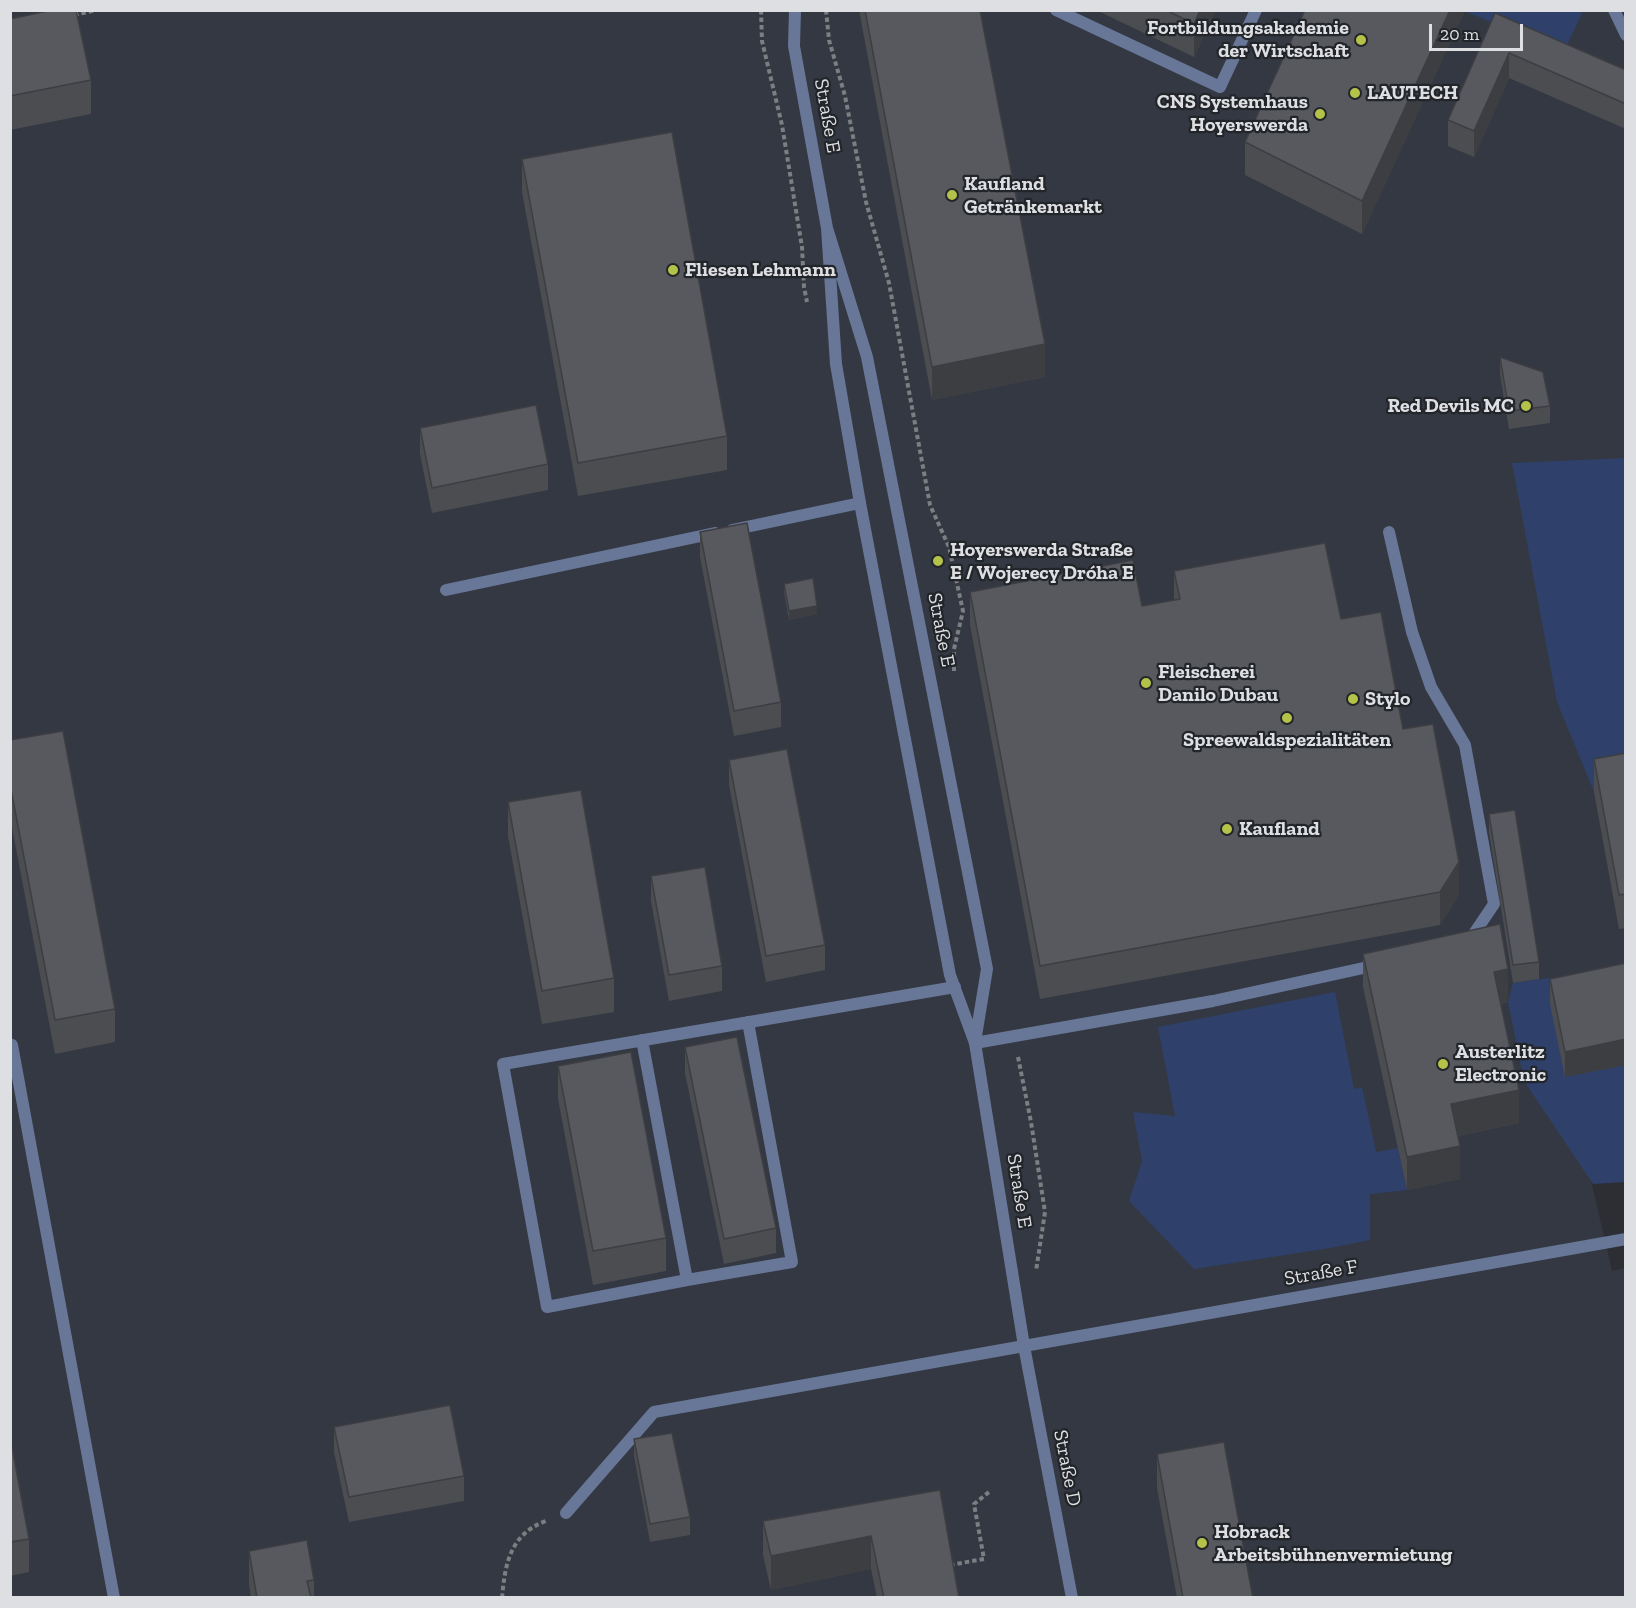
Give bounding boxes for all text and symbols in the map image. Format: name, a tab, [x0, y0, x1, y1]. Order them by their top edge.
scale bar	[1432, 12, 1526, 50]
place label: Fortbildungsakademie der Wirtschaft	[1147, 16, 1349, 63]
text: 20 m	[1440, 23, 1479, 45]
marker: Fortbildungsakademie der Wirtschaft	[1354, 33, 1368, 47]
street label: Straße E	[809, 77, 845, 155]
place label: LAUTECH	[1367, 81, 1458, 105]
marker: LAUTECH	[1348, 86, 1362, 100]
place label: CNS Systemhaus Hoyerswerda	[1157, 90, 1308, 137]
marker: CNS Systemhaus Hoyerswerda	[1313, 107, 1327, 121]
place label: Kaufland Getränkemarkt	[964, 172, 1102, 219]
marker: Kaufland Getränkemarkt	[945, 188, 959, 202]
place label: Fliesen Lehmann	[685, 258, 836, 282]
marker: Fliesen Lehmann	[666, 263, 680, 277]
place label: Red Devils MC	[1387, 394, 1514, 418]
marker: Red Devils MC	[1519, 399, 1533, 413]
place label: Hoyerswerda Straße E / Wojerecy Dróha E	[950, 538, 1134, 585]
marker: Hoyerswerda Straße E / Wojerecy Dróha E	[931, 554, 945, 568]
street label: Straße E	[922, 591, 960, 669]
place label: Fleischerei Danilo Dubau	[1158, 660, 1278, 707]
marker: Fleischerei Danilo Dubau	[1139, 676, 1153, 690]
place label: Stylo	[1365, 687, 1410, 711]
marker: Stylo	[1346, 692, 1360, 706]
marker: Spreewaldspezialitäten	[1280, 711, 1294, 725]
place label: Spreewaldspezialitäten	[1183, 728, 1391, 752]
place label: Kaufland	[1239, 817, 1320, 841]
marker: Kaufland	[1220, 822, 1234, 836]
place label: Austerlitz Electronic	[1455, 1040, 1546, 1087]
marker: Austerlitz Electronic	[1436, 1057, 1450, 1071]
street label: Straße E	[1001, 1152, 1037, 1230]
street label: Straße F	[1282, 1255, 1360, 1291]
street label: Straße D	[1048, 1428, 1086, 1508]
place label: Hobrack Arbeitsbühnenvermietung	[1214, 1520, 1452, 1567]
marker: Hobrack Arbeitsbühnenvermietung	[1195, 1536, 1209, 1550]

